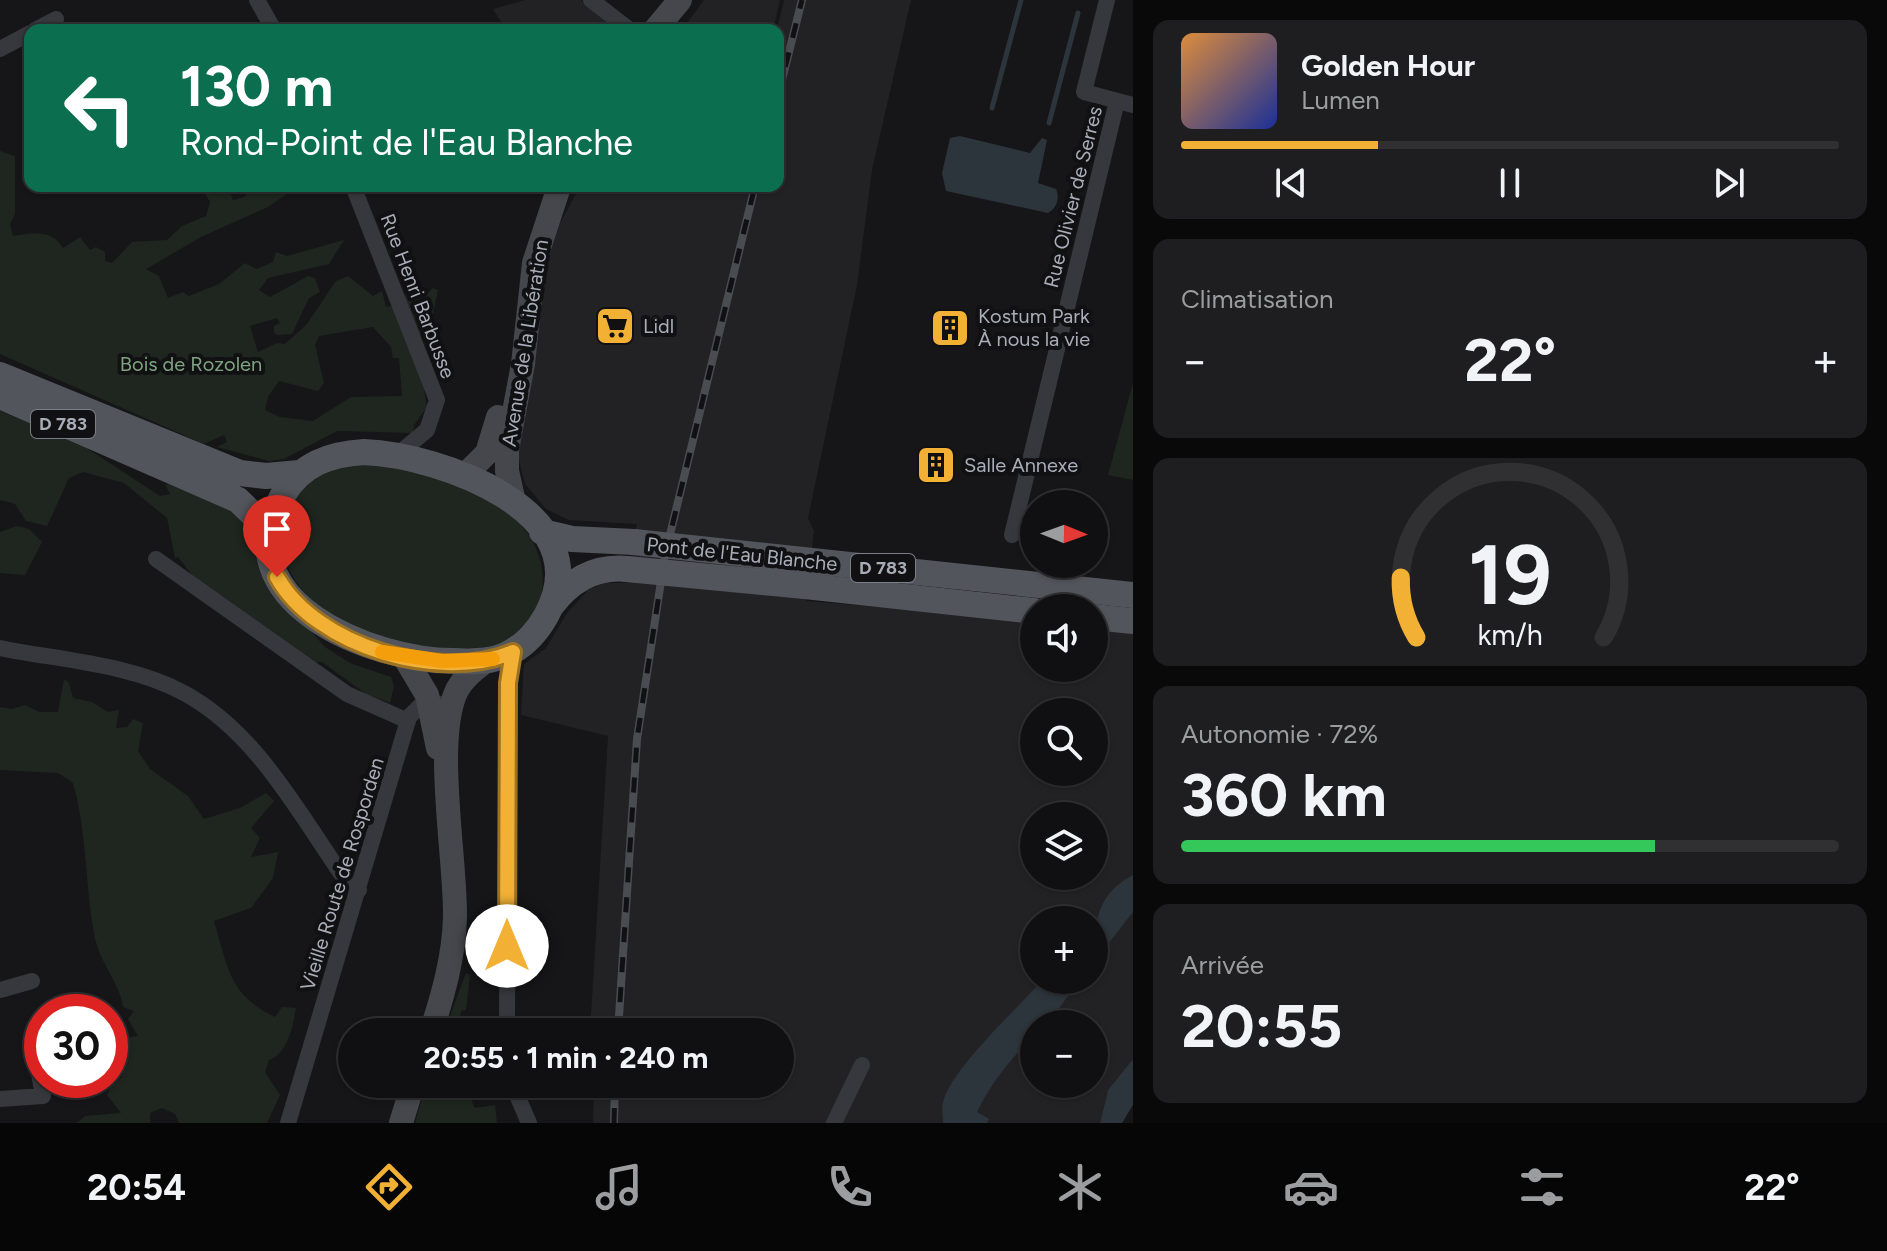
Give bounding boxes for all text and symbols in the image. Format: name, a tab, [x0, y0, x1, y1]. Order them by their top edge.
text: Golden Hour	[1301, 47, 1475, 84]
text: 130 m	[180, 53, 333, 120]
icon: left	[48, 56, 152, 160]
text: Lumen	[1301, 84, 1380, 116]
street label: Rue Olivier de Serres	[1039, 104, 1107, 290]
text: Rond-Point de l'Eau Blanche	[180, 121, 633, 164]
icon: previous	[1269, 161, 1313, 205]
icon: pause	[1488, 161, 1532, 205]
icon: next	[1707, 161, 1751, 205]
street label: Rue Henri Barbusse	[376, 210, 461, 382]
street label: Avenue de la Libération	[497, 238, 553, 448]
text: Climatisation	[1181, 283, 1334, 315]
place label: Kostum Park À nous la vie	[978, 304, 1090, 351]
supermarket icon: Lidl	[594, 305, 636, 347]
building icon: Kostum Park À nous la vie	[929, 307, 971, 349]
place label: Lidl	[643, 314, 674, 338]
text: 22°	[1464, 324, 1556, 396]
text: −	[1181, 334, 1208, 387]
text: +	[1812, 334, 1839, 387]
park label: Bois de Rozolen	[120, 352, 262, 376]
road number: D 783	[31, 410, 95, 438]
building icon: Salle Annexe	[915, 444, 957, 486]
place label: Salle Annexe	[964, 453, 1078, 477]
north arrow	[1020, 490, 1108, 578]
map controls	[1020, 490, 1108, 1098]
pin	[243, 495, 311, 577]
icon: arrive	[255, 507, 299, 551]
text: 19	[1468, 524, 1552, 624]
street label: Pont de l'Eau Blanche	[645, 532, 839, 576]
road number: D 783	[851, 554, 915, 582]
button: sound	[1020, 594, 1108, 682]
text: km/h	[1477, 618, 1543, 652]
button: search	[1020, 698, 1108, 786]
text: Autonomie · 72%	[1181, 718, 1378, 750]
street label: Vieille Route de Rosporden	[295, 755, 389, 993]
text: 360 km	[1181, 759, 1387, 831]
button: layers	[1020, 802, 1108, 890]
position arrow	[465, 904, 549, 988]
button: +	[1020, 906, 1108, 994]
text: Arrivée	[1181, 949, 1264, 981]
text: 20:55	[1181, 990, 1342, 1062]
speed limit sign: 30	[24, 994, 128, 1098]
button: −	[1020, 1010, 1108, 1098]
text: 20:55 · 1 min · 240 m	[424, 1039, 708, 1076]
icon: directions	[361, 1159, 417, 1215]
icon: music	[591, 1159, 647, 1215]
icon: phone	[822, 1159, 878, 1215]
icon: climate	[1052, 1159, 1108, 1215]
icon: car	[1283, 1159, 1339, 1215]
icon: filters	[1514, 1159, 1570, 1215]
text: 20:54	[87, 1166, 186, 1209]
text: 22°	[1744, 1166, 1800, 1209]

